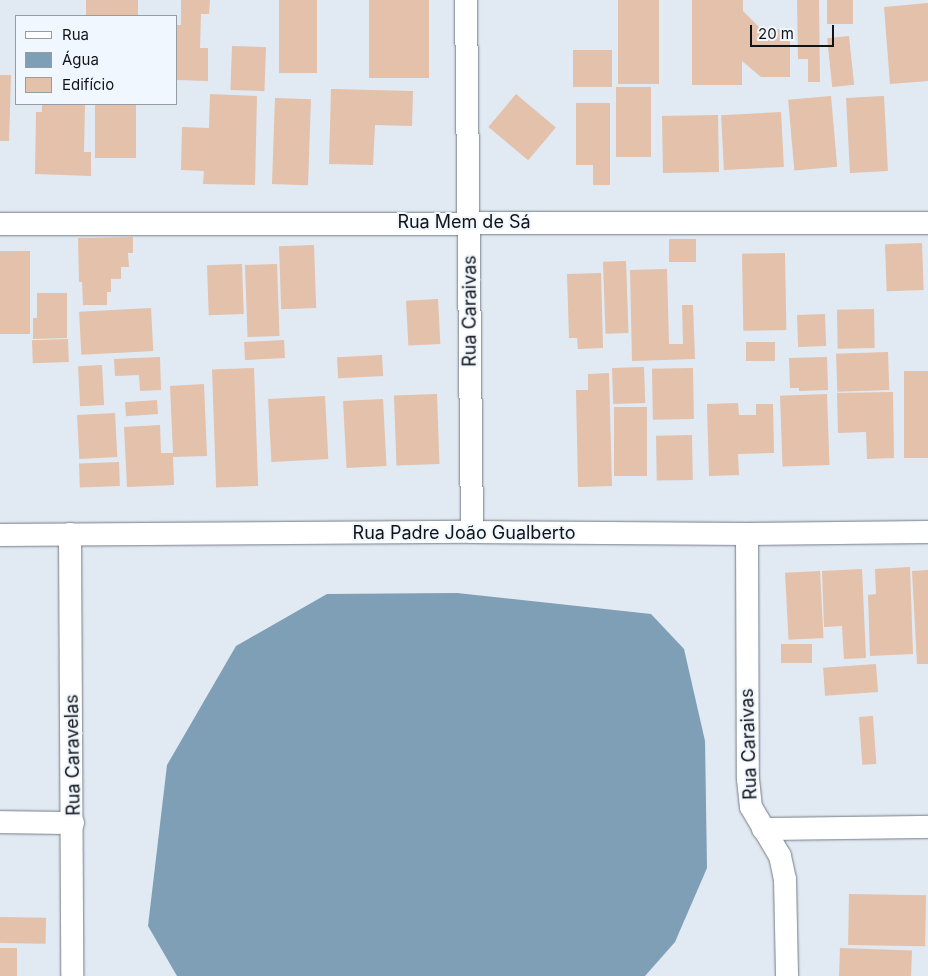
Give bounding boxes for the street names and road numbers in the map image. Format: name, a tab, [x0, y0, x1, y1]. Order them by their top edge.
street label: Rua Mem de Sá	[397, 211, 531, 233]
street label: Rua Caraivas	[459, 255, 481, 367]
street label: Rua Padre João Gualberto	[353, 522, 575, 544]
street label: Rua Caraivas	[736, 688, 762, 800]
street label: Rua Caravelas	[61, 694, 85, 816]

